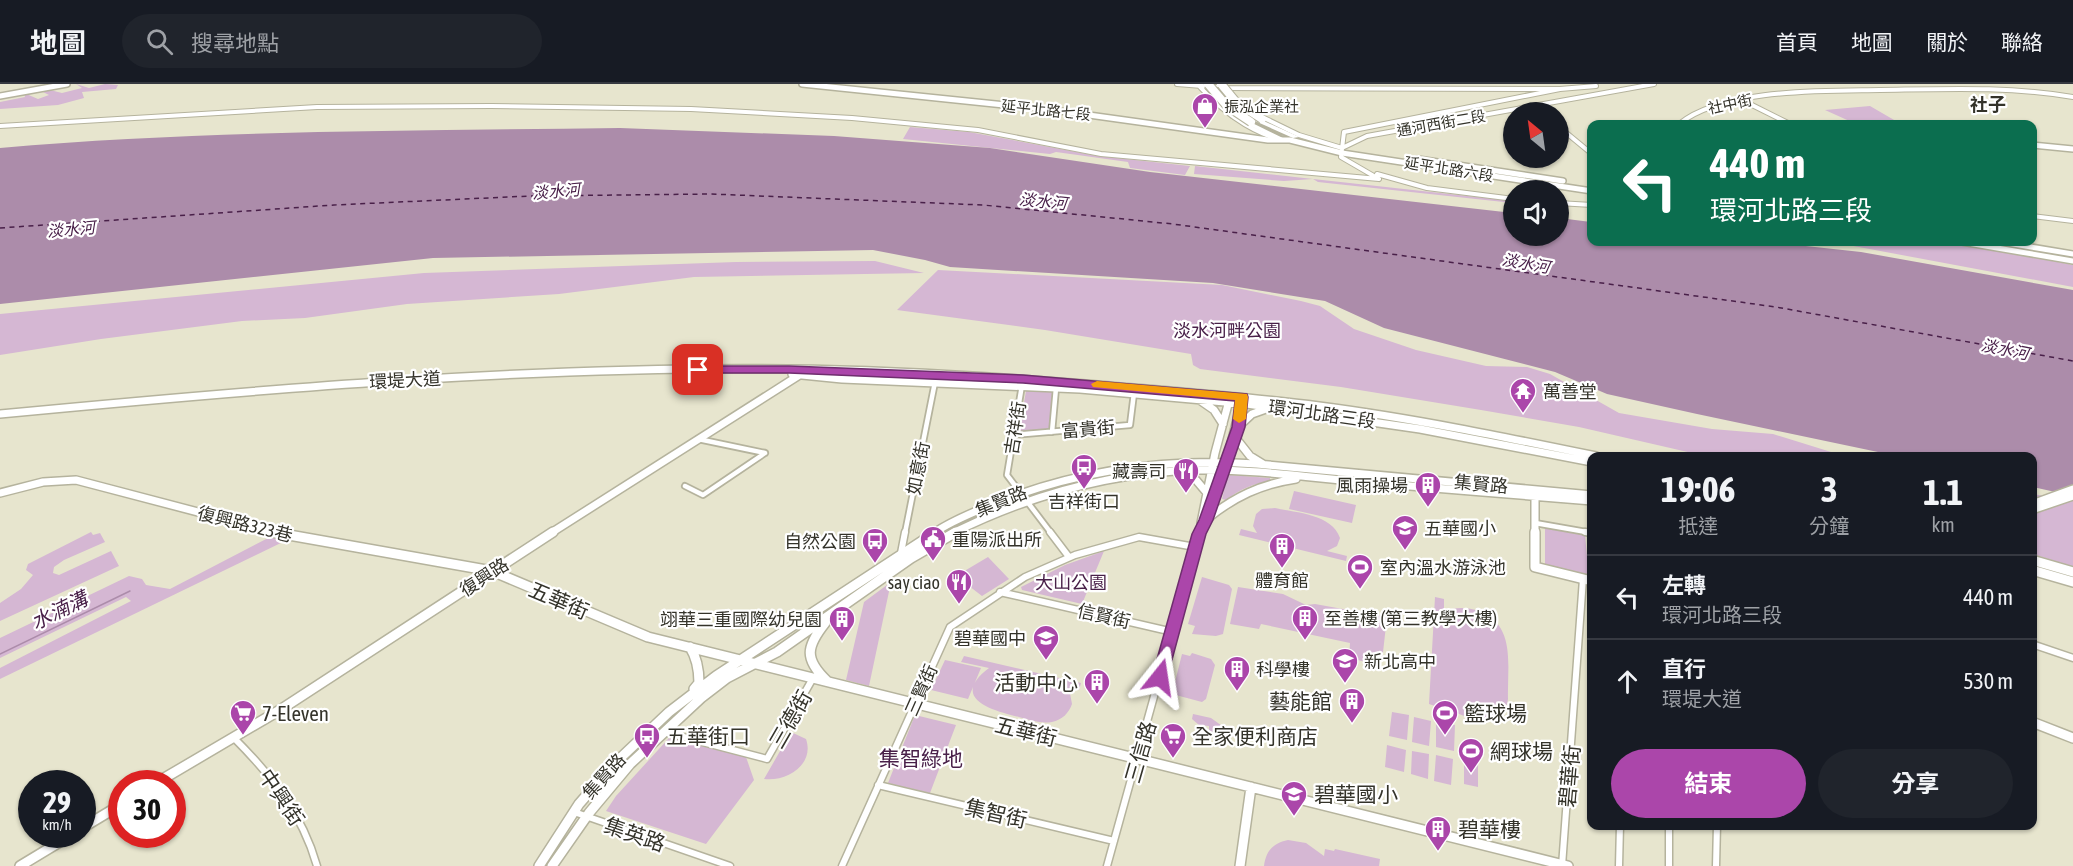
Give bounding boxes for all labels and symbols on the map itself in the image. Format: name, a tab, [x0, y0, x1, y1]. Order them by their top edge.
shop icon: 振泓企業社	[1190, 91, 1220, 129]
street label: 社中街	[1706, 91, 1754, 117]
district label: 社子	[1970, 94, 2006, 115]
street label: 延平北路七段	[1000, 97, 1092, 123]
place label: 振泓企業社	[1224, 98, 1299, 115]
north arrow	[1503, 102, 1569, 168]
street label: 通河西街二段	[1395, 107, 1487, 139]
street label: 延平北路六段	[1403, 154, 1495, 184]
water label: 淡水河	[531, 180, 584, 202]
water label: 淡水河	[1018, 190, 1071, 213]
water label: 淡水河	[46, 218, 99, 240]
water label: 淡水河	[1501, 250, 1554, 277]
park label: 淡水河畔公園	[1173, 320, 1281, 341]
water label: 淡水河	[1980, 336, 2033, 363]
pin	[672, 344, 723, 395]
street label: 環堤大道	[368, 368, 442, 392]
temple icon: 萬善堂	[1508, 376, 1538, 414]
place label: 萬善堂	[1543, 381, 1597, 402]
street label: 環河北路三段	[1267, 396, 1377, 432]
street label: 吉祥街	[1000, 400, 1030, 456]
street label: 富貴街	[1060, 416, 1116, 442]
street label: 如意街	[903, 439, 933, 497]
bus stop icon: 吉祥街口	[1069, 452, 1099, 490]
restaurant icon: 藏壽司	[1171, 456, 1201, 494]
place label: 藏壽司	[1112, 461, 1166, 482]
building icon: 風雨操場	[1413, 470, 1443, 508]
street label: 集賢路	[1453, 471, 1509, 497]
place label: 風雨操場	[1336, 475, 1408, 496]
street label: 集賢路	[972, 481, 1030, 521]
place label: 吉祥街口	[1048, 491, 1120, 512]
street label: 復興路323巷	[195, 502, 295, 546]
school or university icon: 五華國小	[1390, 513, 1420, 551]
place label: 五華國小	[1424, 518, 1496, 539]
public building icon: 重陽派出所	[918, 524, 948, 562]
bus stop icon: 自然公園	[860, 526, 890, 564]
place label: 重陽派出所	[952, 529, 1042, 550]
place label: 自然公園	[784, 531, 856, 552]
building icon: 體育館	[1267, 531, 1297, 569]
sports icon: 室內溫水游泳池	[1345, 552, 1375, 590]
street label: 復興路	[456, 553, 512, 601]
place label: 室內溫水游泳池	[1380, 557, 1506, 578]
restaurant icon: say ciao	[944, 567, 974, 605]
place label: 體育館	[1255, 570, 1309, 591]
place label: say ciao	[888, 572, 940, 593]
park label: 大山公園	[1035, 572, 1107, 593]
street label: 五華街	[525, 577, 593, 623]
water label: 水湳溝	[27, 585, 94, 633]
street label: 信賢街	[1075, 600, 1133, 632]
building icon: 至善樓 (第三教學大樓)	[1290, 603, 1320, 641]
building icon: 翊華三重國際幼兒園	[827, 604, 857, 642]
place label: 至善樓 (第三教學大樓)	[1324, 608, 1497, 629]
place label: 翊華三重國際幼兒園	[660, 609, 822, 630]
school or university icon: 碧華國中	[1031, 623, 1061, 661]
place label: 碧華國中	[954, 628, 1026, 649]
position arrow	[1128, 645, 1192, 709]
school or university icon: 新北高中	[1330, 646, 1360, 684]
place label: 新北高中	[1364, 651, 1436, 672]
building icon: 科學樓	[1222, 654, 1252, 692]
place label: 科學樓	[1256, 659, 1310, 680]
street label: 三賢街	[900, 661, 942, 719]
building icon: 活動中心	[1082, 667, 1112, 705]
place label: 活動中心	[994, 670, 1078, 694]
street label: 三德街	[764, 686, 816, 752]
building icon: 藝能館	[1337, 686, 1367, 724]
place label: 藝能館	[1269, 689, 1332, 713]
supermarket icon: 7-Eleven	[228, 698, 258, 736]
sports icon: 籃球場	[1430, 698, 1460, 736]
place label: 7-Eleven	[262, 701, 329, 725]
place label: 籃球場	[1464, 701, 1527, 725]
street label: 五華街	[993, 712, 1059, 750]
street label: 三信路	[1120, 718, 1160, 786]
bus stop icon: 五華街口	[632, 721, 662, 759]
supermarket icon: 全家便利商店	[1158, 721, 1188, 759]
place label: 五華街口	[666, 724, 750, 748]
place label: 全家便利商店	[1192, 724, 1318, 748]
sports icon: 網球場	[1456, 736, 1486, 774]
place label: 網球場	[1490, 739, 1553, 763]
street label: 碧華街	[1554, 744, 1584, 808]
park label: 集智綠地	[879, 746, 963, 770]
street label: 集賢路	[578, 749, 630, 803]
street label: 中興街	[254, 764, 310, 830]
speed limit sign: 30	[108, 770, 186, 848]
school or university icon: 碧華國小	[1279, 779, 1309, 817]
place label: 碧華國小	[1314, 782, 1398, 806]
street label: 集智街	[963, 794, 1029, 832]
street label: 集英路	[601, 812, 669, 856]
building icon: 碧華樓	[1423, 814, 1453, 852]
place label: 碧華樓	[1458, 817, 1521, 841]

